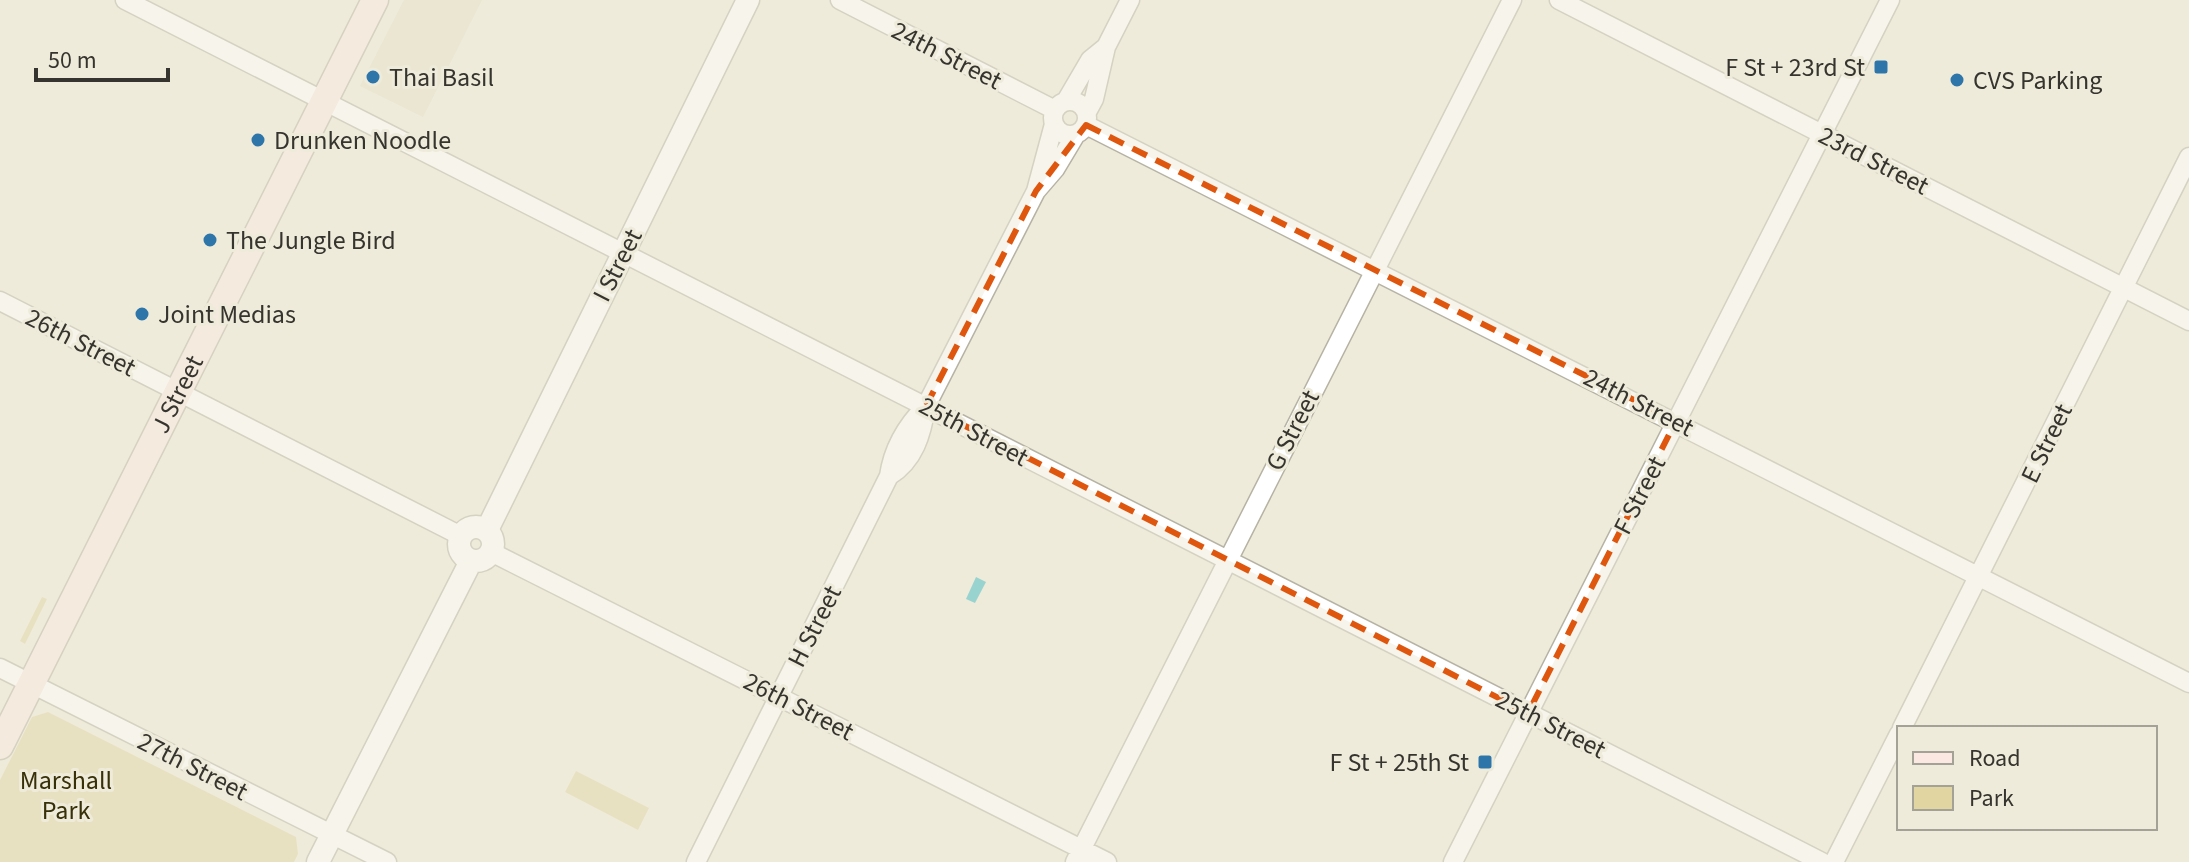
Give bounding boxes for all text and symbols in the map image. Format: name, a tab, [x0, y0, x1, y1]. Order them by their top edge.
street label: 24th Street	[885, 12, 1008, 99]
scale bar	[36, 32, 168, 82]
text: 50 m	[48, 43, 97, 78]
place label: F St + 23rd St	[1725, 49, 1865, 86]
marker: F St + 23rd St	[1872, 58, 1890, 76]
place label: Thai Basil	[389, 59, 494, 96]
place label: CVS Parking	[1973, 62, 2102, 99]
marker: Thai Basil	[364, 68, 382, 86]
marker: CVS Parking	[1948, 71, 1966, 89]
street label: 23rd Street	[1812, 117, 1936, 204]
place label: Drunken Noodle	[274, 122, 451, 159]
marker: Drunken Noodle	[249, 131, 267, 149]
place label: The Jungle Bird	[226, 222, 396, 259]
street label: I Street	[583, 222, 652, 308]
marker: The Jungle Bird	[201, 231, 219, 249]
place label: Joint Medias	[158, 296, 296, 333]
street label: 26th Street	[19, 299, 142, 386]
marker: Joint Medias	[133, 305, 151, 323]
street label: J Street	[142, 349, 213, 440]
street label: 24th Street	[1577, 359, 1700, 446]
street label: G Street	[1256, 383, 1329, 477]
street label: 25th Street	[912, 387, 1035, 476]
street label: E Street	[2011, 397, 2082, 489]
street label: F Street	[1604, 450, 1675, 541]
street label: H Street	[778, 579, 851, 674]
street label: 26th Street	[737, 663, 860, 750]
street label: 25th Street	[1489, 681, 1612, 768]
street label: 27th Street	[131, 723, 254, 810]
legend	[1897, 726, 2157, 830]
text: Road	[1969, 741, 2021, 776]
place label: F St + 25th St	[1330, 744, 1469, 781]
marker: F St + 25th St	[1476, 753, 1494, 771]
park label: Marshall Park	[20, 762, 112, 829]
text: Park	[1969, 781, 2014, 816]

